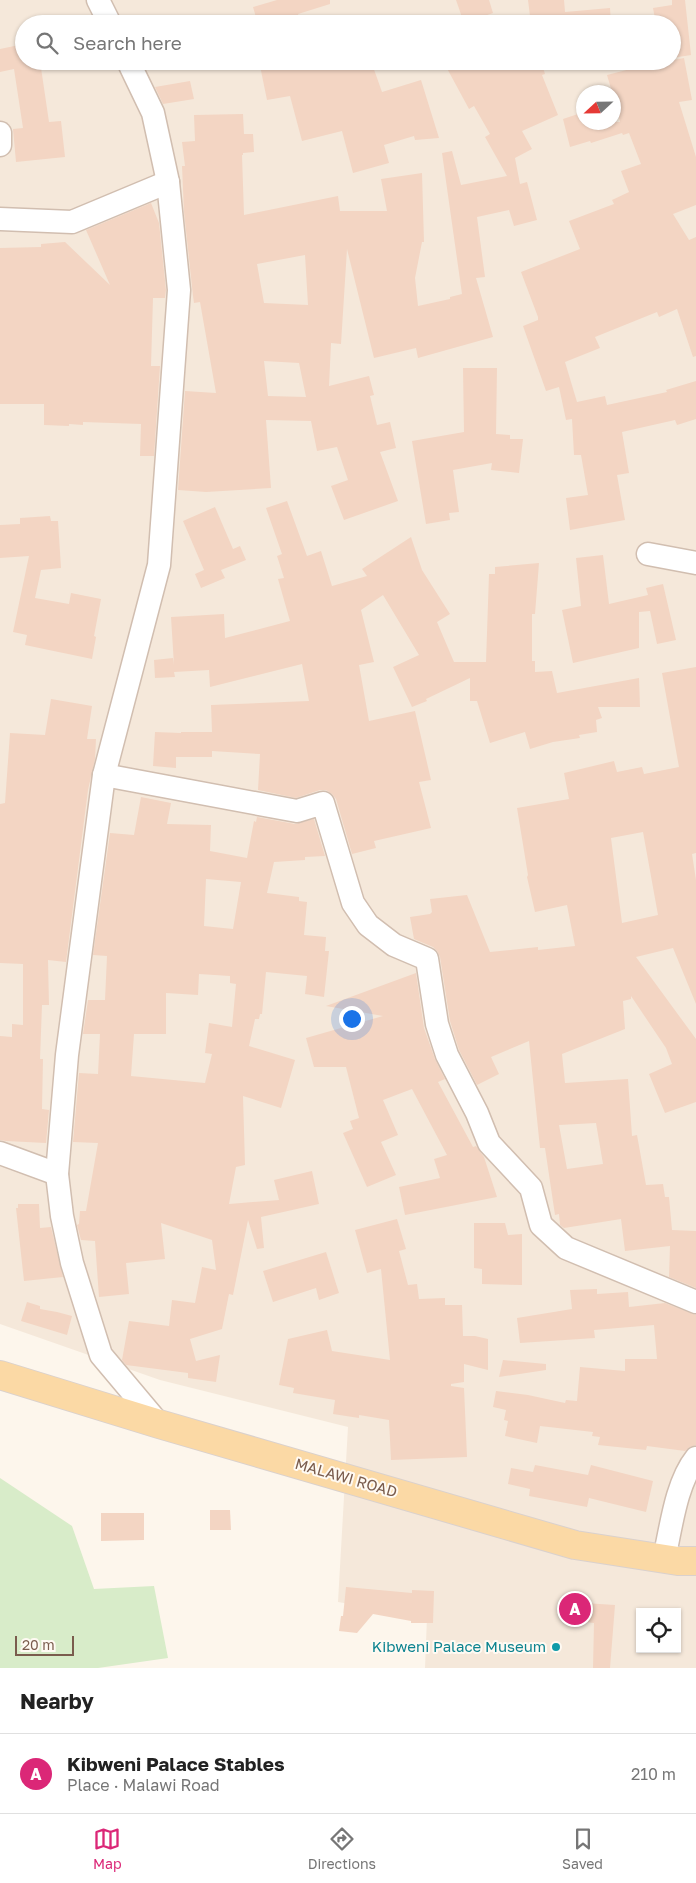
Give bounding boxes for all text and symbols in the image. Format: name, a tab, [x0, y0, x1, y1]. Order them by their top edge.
search box	[15, 15, 681, 70]
icon: search	[33, 29, 61, 57]
text: Search here	[73, 31, 182, 54]
north arrow	[576, 85, 621, 130]
your location	[339, 1006, 365, 1032]
street label: MALAWI ROAD	[293, 1454, 399, 1500]
pin: A	[559, 1590, 591, 1628]
map controls	[636, 1608, 681, 1653]
button: locate	[636, 1608, 681, 1653]
scale bar	[15, 1633, 74, 1656]
text: 20 m	[22, 1636, 55, 1653]
place label: Kibweni Palace Museum	[372, 1637, 546, 1655]
marker: Kibweni Palace Museum	[550, 1641, 562, 1653]
text: Nearby	[20, 1688, 94, 1714]
text: Kibweni Palace Stables	[67, 1752, 285, 1775]
text: A	[30, 1764, 42, 1784]
text: 210 m	[631, 1764, 676, 1784]
text: Place · Malawi Road	[67, 1775, 220, 1795]
tab: Map	[93, 1825, 122, 1872]
tab: Directions	[308, 1825, 376, 1872]
tab: Saved	[562, 1825, 603, 1872]

